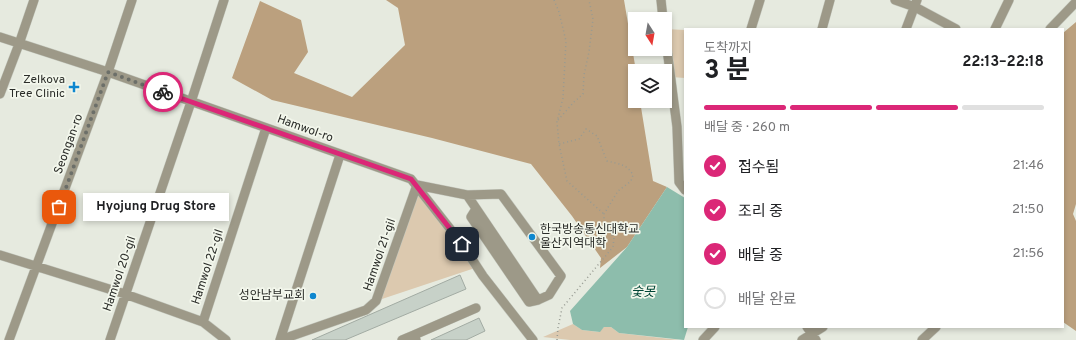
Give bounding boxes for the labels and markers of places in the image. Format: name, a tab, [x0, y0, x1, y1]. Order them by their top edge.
place label: Zelkova Tree Clinic	[9, 72, 65, 102]
marker: Zelkova Tree Clinic	[68, 81, 80, 93]
pin	[42, 190, 76, 224]
callout: Hyojung Drug Store	[83, 193, 229, 221]
place label: 한국방송통신대학교 울산지역대학	[540, 222, 639, 252]
pin	[445, 227, 479, 261]
marker: 한국방송통신대학교 울산지역대학	[527, 232, 537, 242]
place label: 성안남부교회	[239, 288, 305, 304]
marker: 성안남부교회	[308, 291, 318, 301]

